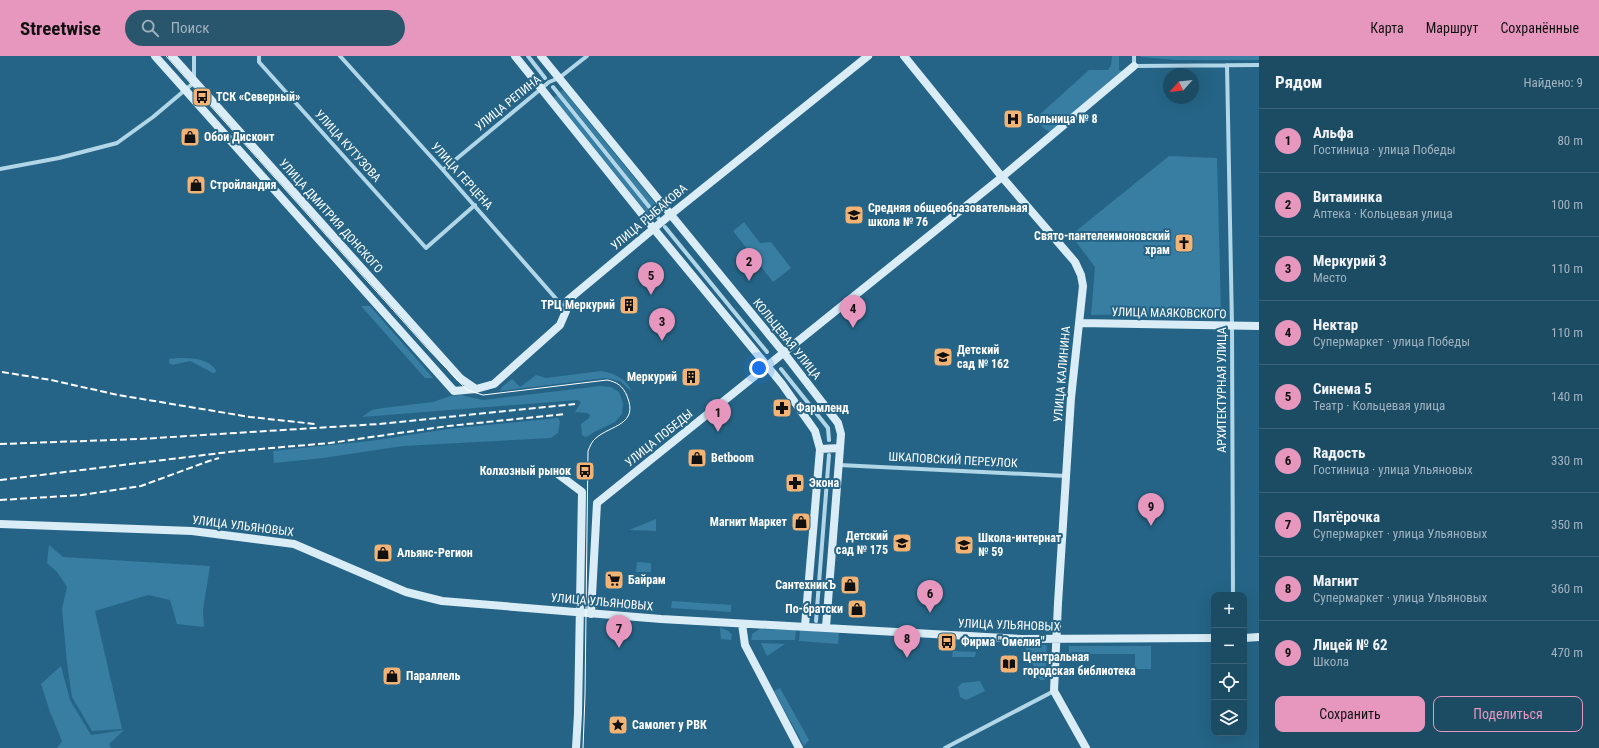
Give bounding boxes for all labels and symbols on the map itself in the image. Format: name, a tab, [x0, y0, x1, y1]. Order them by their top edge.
north arrow	[1163, 68, 1199, 104]
street label: УЛИЦА РЕПИНА	[472, 72, 544, 134]
bus stop icon: ТСК «Северный»	[191, 86, 213, 108]
place label: ТСК «Северный»	[216, 90, 301, 104]
street label: УЛИЦА КУТУЗОВА	[312, 107, 384, 185]
hospital icon: Больница № 8	[1002, 108, 1024, 130]
place label: Больница № 8	[1027, 112, 1098, 126]
shop icon: Обои Дисконт	[179, 126, 201, 148]
place label: Обои Дисконт	[204, 130, 275, 144]
street label: УЛИЦА ГЕРЦЕНА	[428, 140, 496, 212]
street label: УЛИЦА ДМИТРИЯ ДОНСКОГО	[276, 156, 386, 276]
shop icon: Стройландия	[185, 174, 207, 196]
place label: Стройландия	[210, 178, 277, 192]
street label: УЛИЦА РЫБАКОВА	[608, 181, 690, 253]
place label: Средняя общеобразовательная школа № 76	[868, 201, 1028, 229]
school or university icon: Средняя общеобразовательная школа № 76	[843, 204, 865, 226]
place label: Свято-пантелеимоновский храм	[1034, 229, 1170, 257]
church icon: Свято-пантелеимоновский храм	[1173, 232, 1195, 254]
pin: 2	[736, 248, 762, 281]
pin: 5	[638, 262, 664, 295]
building icon: ТРЦ Меркурий	[618, 294, 640, 316]
pin: 4	[840, 295, 866, 328]
street label: КОЛЬЦЕВАЯ УЛИЦА	[750, 296, 824, 382]
place label: ТРЦ Меркурий	[541, 298, 615, 312]
street label: УЛИЦА МАЯКОВСКОГО	[1111, 305, 1227, 321]
pin: 3	[649, 308, 675, 341]
street label: УЛИЦА КАЛИНИНА	[1051, 325, 1073, 423]
street label: АРХИТЕКТУРНАЯ УЛИЦА	[1215, 327, 1229, 453]
place label: Детский сад № 162	[957, 343, 1009, 371]
school or university icon: Детский сад № 162	[932, 346, 954, 368]
your location	[749, 358, 769, 378]
building icon: Меркурий	[680, 366, 702, 388]
place label: Меркурий	[627, 370, 677, 384]
pharmacy icon: Фармленд	[771, 397, 793, 419]
pin: 1	[705, 399, 731, 432]
place label: Фармленд	[796, 401, 849, 415]
street label: УЛИЦА ПОБЕДЫ	[622, 407, 696, 469]
shop icon: Betboom	[686, 447, 708, 469]
street label: ШКАПОВСКИЙ ПЕРЕУЛОК	[888, 449, 1018, 470]
place label: Betboom	[711, 451, 754, 465]
bus stop icon: Колхозный рынок	[574, 460, 596, 482]
place label: Колхозный рынок	[480, 464, 571, 478]
pharmacy icon: Экона	[784, 472, 806, 494]
place label: Экона	[809, 476, 839, 490]
pin: 9	[1138, 493, 1164, 526]
shop icon: Магнит Маркет	[790, 511, 812, 533]
street label: УЛИЦА УЛЬЯНОВЫХ	[191, 513, 295, 539]
place label: Магнит Маркет	[710, 515, 788, 529]
place label: Детский сад № 175	[836, 529, 888, 557]
place label: Школа-интернат № 59	[978, 531, 1062, 559]
school or university icon: Детский сад № 175	[891, 532, 913, 554]
school or university icon: Школа-интернат № 59	[953, 534, 975, 556]
shop icon: Альянс-Регион	[372, 542, 394, 564]
place label: Альянс-Регион	[397, 546, 473, 560]
supermarket icon: Байрам	[603, 569, 625, 591]
place label: Байрам	[628, 573, 666, 587]
shop icon: СантехникЪ	[839, 574, 861, 596]
place label: СантехникЪ	[775, 578, 836, 592]
pin: 6	[917, 580, 943, 613]
street label: УЛИЦА УЛЬЯНОВЫХ	[550, 591, 654, 613]
shop icon: По-братски	[846, 598, 868, 620]
place label: По-братски	[785, 602, 843, 616]
pin: 7	[606, 615, 632, 648]
street label: УЛИЦА УЛЬЯНОВЫХ	[958, 616, 1061, 634]
pin: 8	[894, 625, 920, 658]
bus stop icon: Фирма "Омелия"	[936, 631, 958, 653]
place label: Фирма "Омелия"	[961, 635, 1045, 649]
place label: Центральная городская библиотека	[1023, 650, 1136, 678]
library icon: Центральная городская библиотека	[998, 653, 1020, 675]
shop icon: Параллель	[381, 665, 403, 687]
place label: Параллель	[406, 669, 460, 683]
place icon: Самолет у РВК	[607, 714, 629, 736]
place label: Самолет у РВК	[632, 718, 707, 732]

